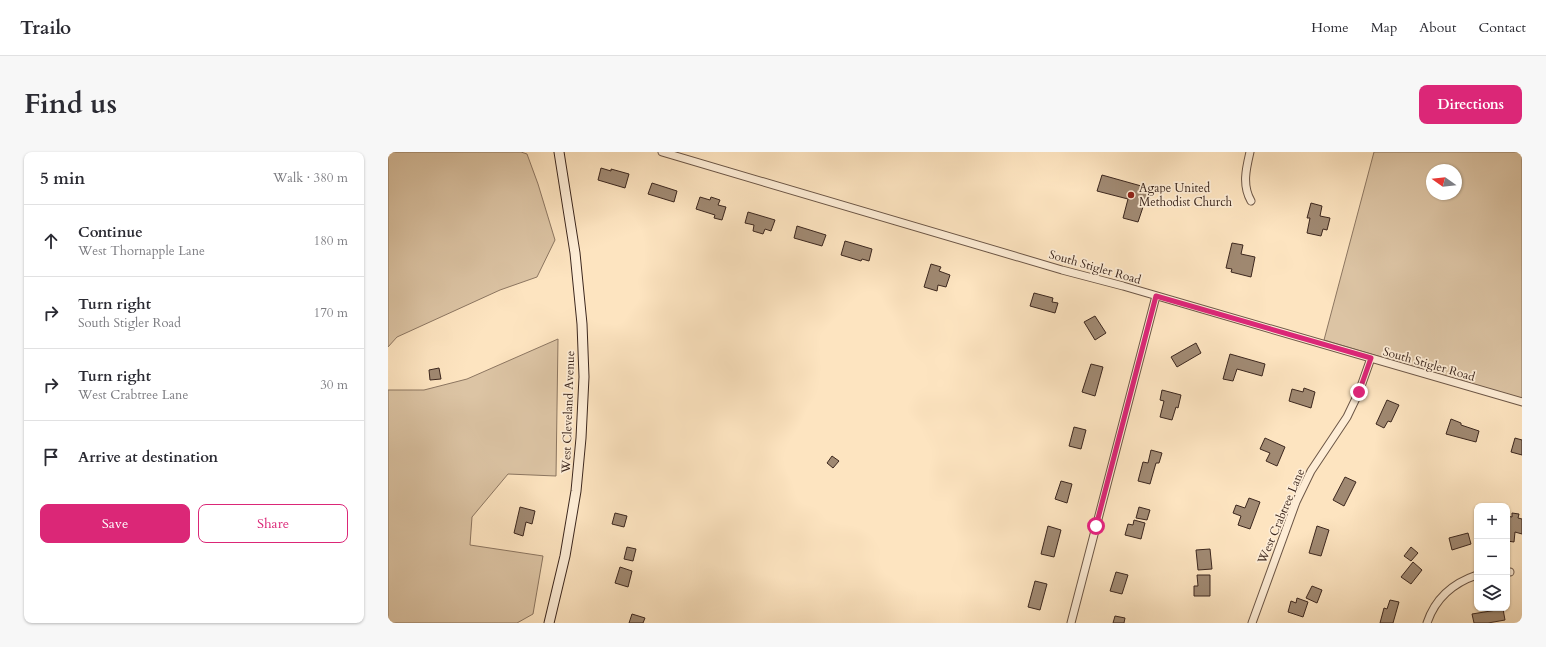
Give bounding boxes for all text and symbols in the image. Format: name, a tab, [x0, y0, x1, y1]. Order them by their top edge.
text: Trailo	[20, 15, 71, 41]
text: Home	[1311, 18, 1349, 37]
text: Map	[1371, 18, 1397, 37]
text: About	[1419, 18, 1456, 37]
text: Contact	[1478, 18, 1526, 37]
text: Find us	[24, 85, 117, 123]
button: Directions	[1419, 85, 1522, 124]
north arrow	[1426, 164, 1462, 200]
text: 5 min	[40, 167, 85, 190]
text: Walk · 380 m	[273, 169, 348, 187]
place label: Agape United Methodist Church	[1139, 180, 1233, 210]
marker: Agape United Methodist Church	[1126, 190, 1136, 200]
text: Continue	[78, 222, 143, 242]
icon: ahead	[40, 230, 62, 252]
text: 180 m	[314, 232, 348, 250]
text: West Thornapple Lane	[78, 242, 205, 260]
street label: South Stigler Road	[1047, 246, 1143, 288]
text: Turn right	[78, 294, 151, 314]
icon: right	[40, 302, 62, 324]
text: 170 m	[314, 304, 348, 322]
text: South Stigler Road	[78, 314, 181, 332]
street label: South Stigler Road	[1381, 343, 1477, 385]
street label: West Cleveland Avenue	[558, 351, 578, 474]
text: Turn right	[78, 366, 151, 386]
icon: right	[40, 374, 62, 396]
text: 30 m	[320, 376, 348, 394]
route end	[1350, 383, 1368, 401]
text: West Crabtree Lane	[78, 386, 188, 404]
icon: arrive	[40, 446, 62, 468]
text: Arrive at destination	[78, 447, 218, 467]
street label: West Crabtree Lane	[1253, 466, 1308, 567]
map controls	[1474, 503, 1510, 611]
button: +	[1474, 503, 1510, 539]
button: Save	[40, 504, 190, 543]
button: Share	[198, 504, 348, 543]
route start	[1087, 517, 1105, 535]
button: −	[1474, 539, 1510, 575]
button: layers	[1474, 575, 1510, 611]

